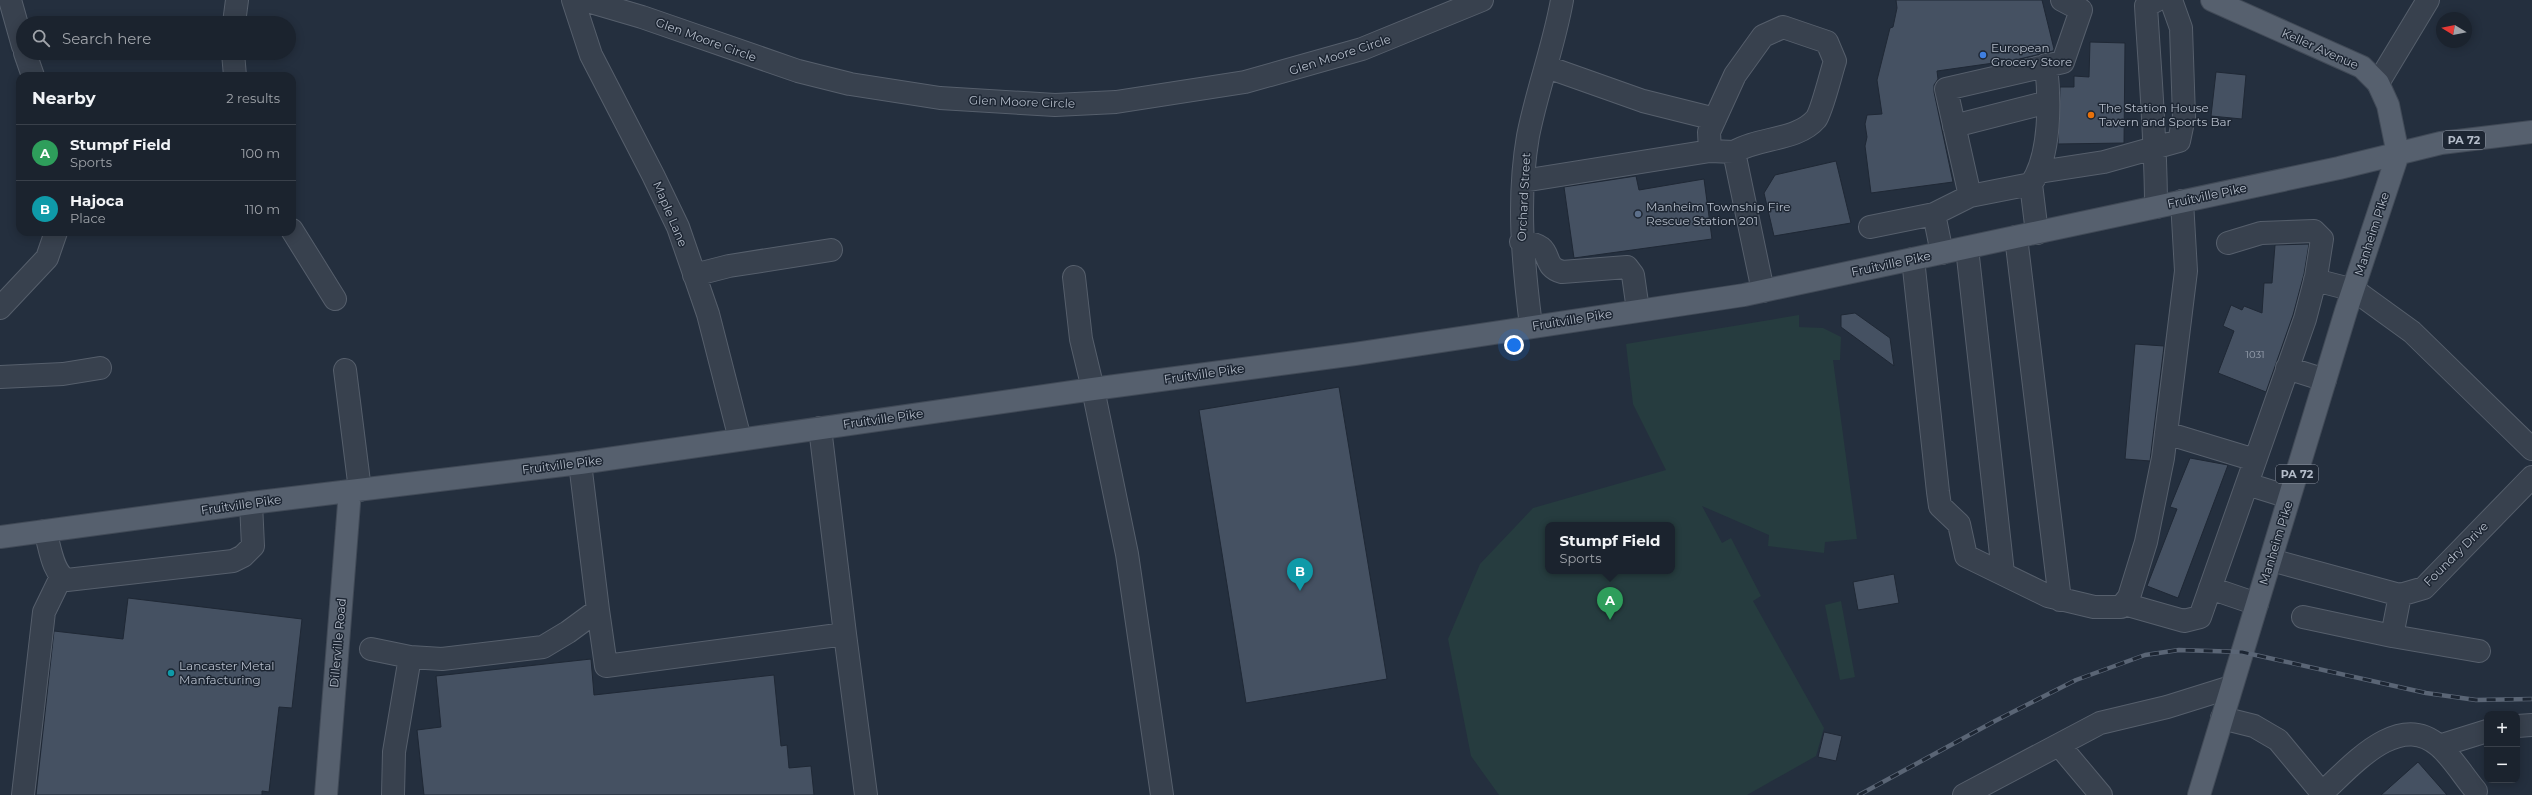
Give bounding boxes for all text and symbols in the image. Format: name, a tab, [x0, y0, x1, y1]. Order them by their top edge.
north arrow	[2436, 12, 2472, 48]
street label: Glen Moore Circle	[654, 14, 759, 65]
search box	[16, 16, 296, 60]
street label: Keller Avenue	[2279, 25, 2361, 72]
icon: search	[30, 27, 52, 49]
text: Search here	[62, 29, 151, 48]
street label: Glen Moore Circle	[1287, 31, 1393, 78]
place label: European Grocery Store	[1991, 40, 2072, 69]
marker: European Grocery Store	[1978, 50, 1988, 60]
text: Nearby	[32, 88, 96, 108]
text: 2 results	[226, 90, 280, 106]
street label: Glen Moore Circle	[969, 92, 1075, 111]
place label: The Station House Tavern and Sports Bar	[2099, 100, 2232, 129]
marker: The Station House Tavern and Sports Bar	[2086, 110, 2096, 120]
road number: PA 72	[2443, 131, 2485, 149]
text: Stumpf Field	[70, 135, 171, 154]
text: A	[40, 145, 50, 161]
text: 100 m	[241, 145, 280, 161]
street label: Orchard Street	[1514, 152, 1533, 242]
text: Sports	[70, 154, 112, 170]
street label: Maple Lane	[650, 179, 691, 249]
street label: Fruitville Pike	[2166, 180, 2248, 211]
street label: Manheim Pike	[2351, 190, 2392, 278]
text: Hajoca	[70, 191, 124, 210]
place label: Manheim Township Fire Rescue Station 201	[1646, 199, 1791, 228]
text: B	[40, 201, 50, 217]
text: 110 m	[245, 201, 280, 217]
marker: Manheim Township Fire Rescue Station 201	[1633, 209, 1643, 219]
text: Place	[70, 210, 106, 226]
street label: Fruitville Pike	[1850, 248, 1932, 279]
street label: Fruitville Pike	[1531, 306, 1613, 333]
your location	[1504, 335, 1524, 355]
house number: 1031	[2245, 348, 2265, 361]
street label: Fruitville Pike	[1163, 360, 1245, 387]
street label: Fruitville Pike	[842, 405, 924, 432]
street label: Fruitville Pike	[521, 452, 603, 477]
road number: PA 72	[2276, 465, 2318, 483]
street label: Fruitville Pike	[200, 491, 282, 518]
street label: Manheim Pike	[2256, 499, 2295, 587]
street label: Foundry Drive	[2420, 518, 2491, 589]
popup	[1545, 522, 1675, 574]
text: Stumpf Field	[1560, 531, 1661, 550]
text: Sports	[1560, 550, 1602, 566]
pin: B	[1287, 558, 1313, 591]
pin: A	[1597, 587, 1623, 620]
street label: Dillerville Road	[326, 598, 349, 688]
place label: Lancaster Metal Manfacturing	[179, 658, 274, 687]
marker: Lancaster Metal Manfacturing	[166, 668, 176, 678]
map controls	[2484, 711, 2520, 783]
button: +	[2484, 711, 2520, 747]
button: −	[2484, 747, 2520, 783]

